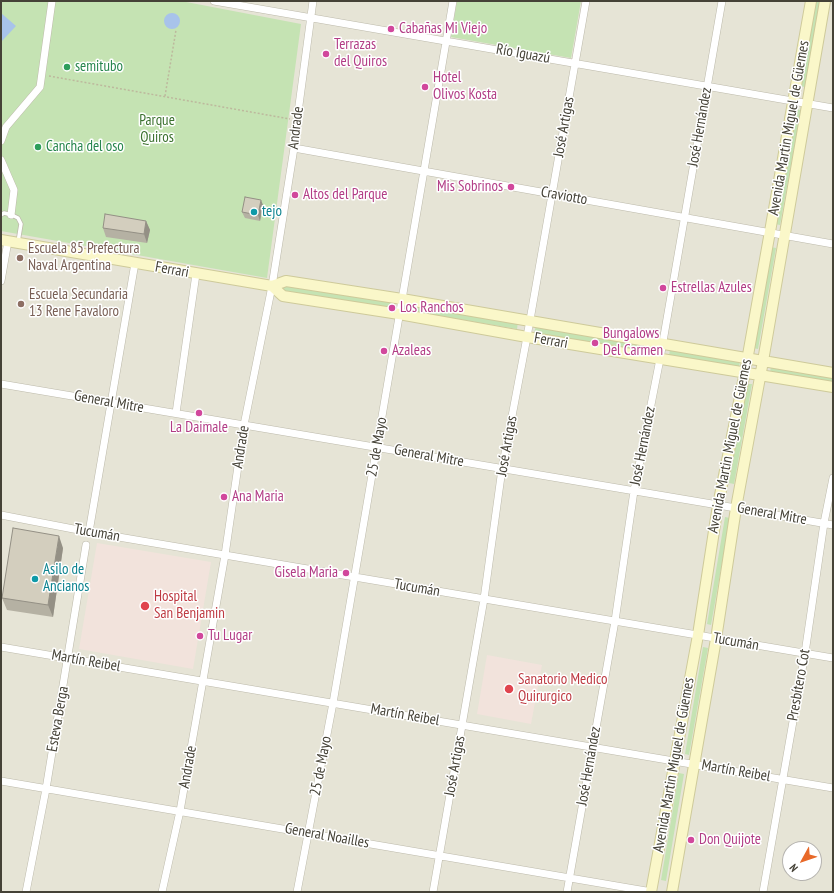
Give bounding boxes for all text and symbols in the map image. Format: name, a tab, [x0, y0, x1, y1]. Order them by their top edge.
place label: Cabañas Mi Viejo	[399, 20, 487, 38]
marker: Cabañas Mi Viejo	[386, 24, 396, 34]
place label: Terrazas del Quiros	[334, 36, 387, 71]
street label: Avenida Martin Miguel de Güemes	[765, 39, 813, 217]
street label: Río Iguazú	[495, 40, 551, 68]
marker: Terrazas del Quiros	[321, 49, 331, 59]
place label: semitubo	[75, 58, 123, 76]
marker: semitubo	[62, 62, 72, 72]
place label: Hotel Olivos Kosta	[433, 69, 497, 104]
marker: Hotel Olivos Kosta	[420, 82, 430, 92]
street label: José Hernández	[684, 86, 716, 168]
street label: José Artigas	[550, 95, 578, 159]
street label: Andrade	[284, 106, 308, 150]
park label: Parque Quiros	[139, 112, 175, 147]
place label: Cancha del oso	[46, 138, 124, 156]
marker: Cancha del oso	[33, 142, 43, 152]
place label: Mis Sobrinos	[437, 178, 503, 196]
marker: Mis Sobrinos	[506, 182, 516, 192]
street label: Craviotto	[539, 183, 589, 209]
place label: Altos del Parque	[303, 186, 387, 204]
marker: Altos del Parque	[290, 190, 300, 200]
place label: tejo	[262, 203, 282, 221]
marker: tejo	[249, 207, 259, 217]
place label: Escuela 85 Prefectura Naval Argentina	[28, 240, 139, 275]
marker: Escuela 85 Prefectura Naval Argentina	[15, 253, 25, 263]
street label: Ferrari	[154, 258, 190, 282]
place label: Estrellas Azules	[671, 279, 752, 297]
marker: Estrellas Azules	[658, 283, 668, 293]
place label: Escuela Secundaria 13 Rene Favaloro	[29, 286, 128, 321]
marker: Escuela Secundaria 13 Rene Favaloro	[16, 299, 26, 309]
place label: Los Ranchos	[400, 299, 464, 317]
marker: Los Ranchos	[387, 303, 397, 313]
place label: Bungalows Del Carmen	[603, 325, 663, 360]
street label: Ferrari	[533, 329, 569, 353]
marker: Bungalows Del Carmen	[590, 338, 600, 348]
place label: Azaleas	[392, 342, 431, 360]
marker: Azaleas	[379, 346, 389, 356]
street label: Avenida Martin Miguel de Güemes	[704, 357, 756, 535]
street label: General Mitre	[73, 387, 145, 417]
street label: José Hernández	[627, 405, 659, 487]
marker: La Daimale	[194, 408, 204, 418]
street label: José Artigas	[493, 414, 521, 478]
street label: 25 de Mayo	[363, 416, 391, 478]
place label: La Daimale	[170, 419, 228, 437]
street label: Andrade	[229, 424, 253, 470]
street label: General Mitre	[393, 441, 465, 471]
place label: Ana Maria	[232, 488, 284, 506]
marker: Ana Maria	[219, 492, 229, 502]
street label: General Mitre	[736, 499, 808, 529]
street label: Tucumán	[73, 520, 121, 546]
place label: Asilo de Ancianos	[43, 561, 89, 596]
place label: Gisela Maria	[275, 564, 338, 582]
marker: Gisela Maria	[341, 568, 351, 578]
marker: Asilo de Ancianos	[30, 574, 40, 584]
street label: Tucumán	[393, 575, 441, 601]
place label: Hospital San Benjamin	[154, 588, 225, 623]
marker: Hospital San Benjamin	[139, 600, 151, 612]
place label: Tu Lugar	[208, 627, 252, 645]
street label: Tucumán	[712, 629, 760, 655]
marker: Tu Lugar	[195, 631, 205, 641]
street label: Martín Reibel	[50, 646, 122, 676]
street label: Presbítero Cot	[784, 648, 814, 722]
place label: Sanatorio Medico Quirurgico	[518, 671, 608, 706]
street label: Avenida Martin Miguel de Güemes	[650, 676, 698, 854]
marker: Sanatorio Medico Quirurgico	[503, 683, 515, 695]
street label: Esteva Berga	[43, 685, 73, 753]
street label: Martín Reibel	[369, 700, 441, 730]
street label: José Hernández	[573, 725, 605, 807]
street label: José Artigas	[441, 734, 469, 798]
street label: 25 de Mayo	[306, 735, 336, 797]
street label: Andrade	[175, 744, 201, 790]
street label: Martín Reibel	[700, 756, 772, 786]
street label: General Noailles	[283, 820, 371, 852]
place label: Don Quijote	[699, 831, 761, 849]
marker: Don Quijote	[686, 835, 696, 845]
north arrow	[782, 841, 822, 881]
text: N	[786, 861, 801, 875]

